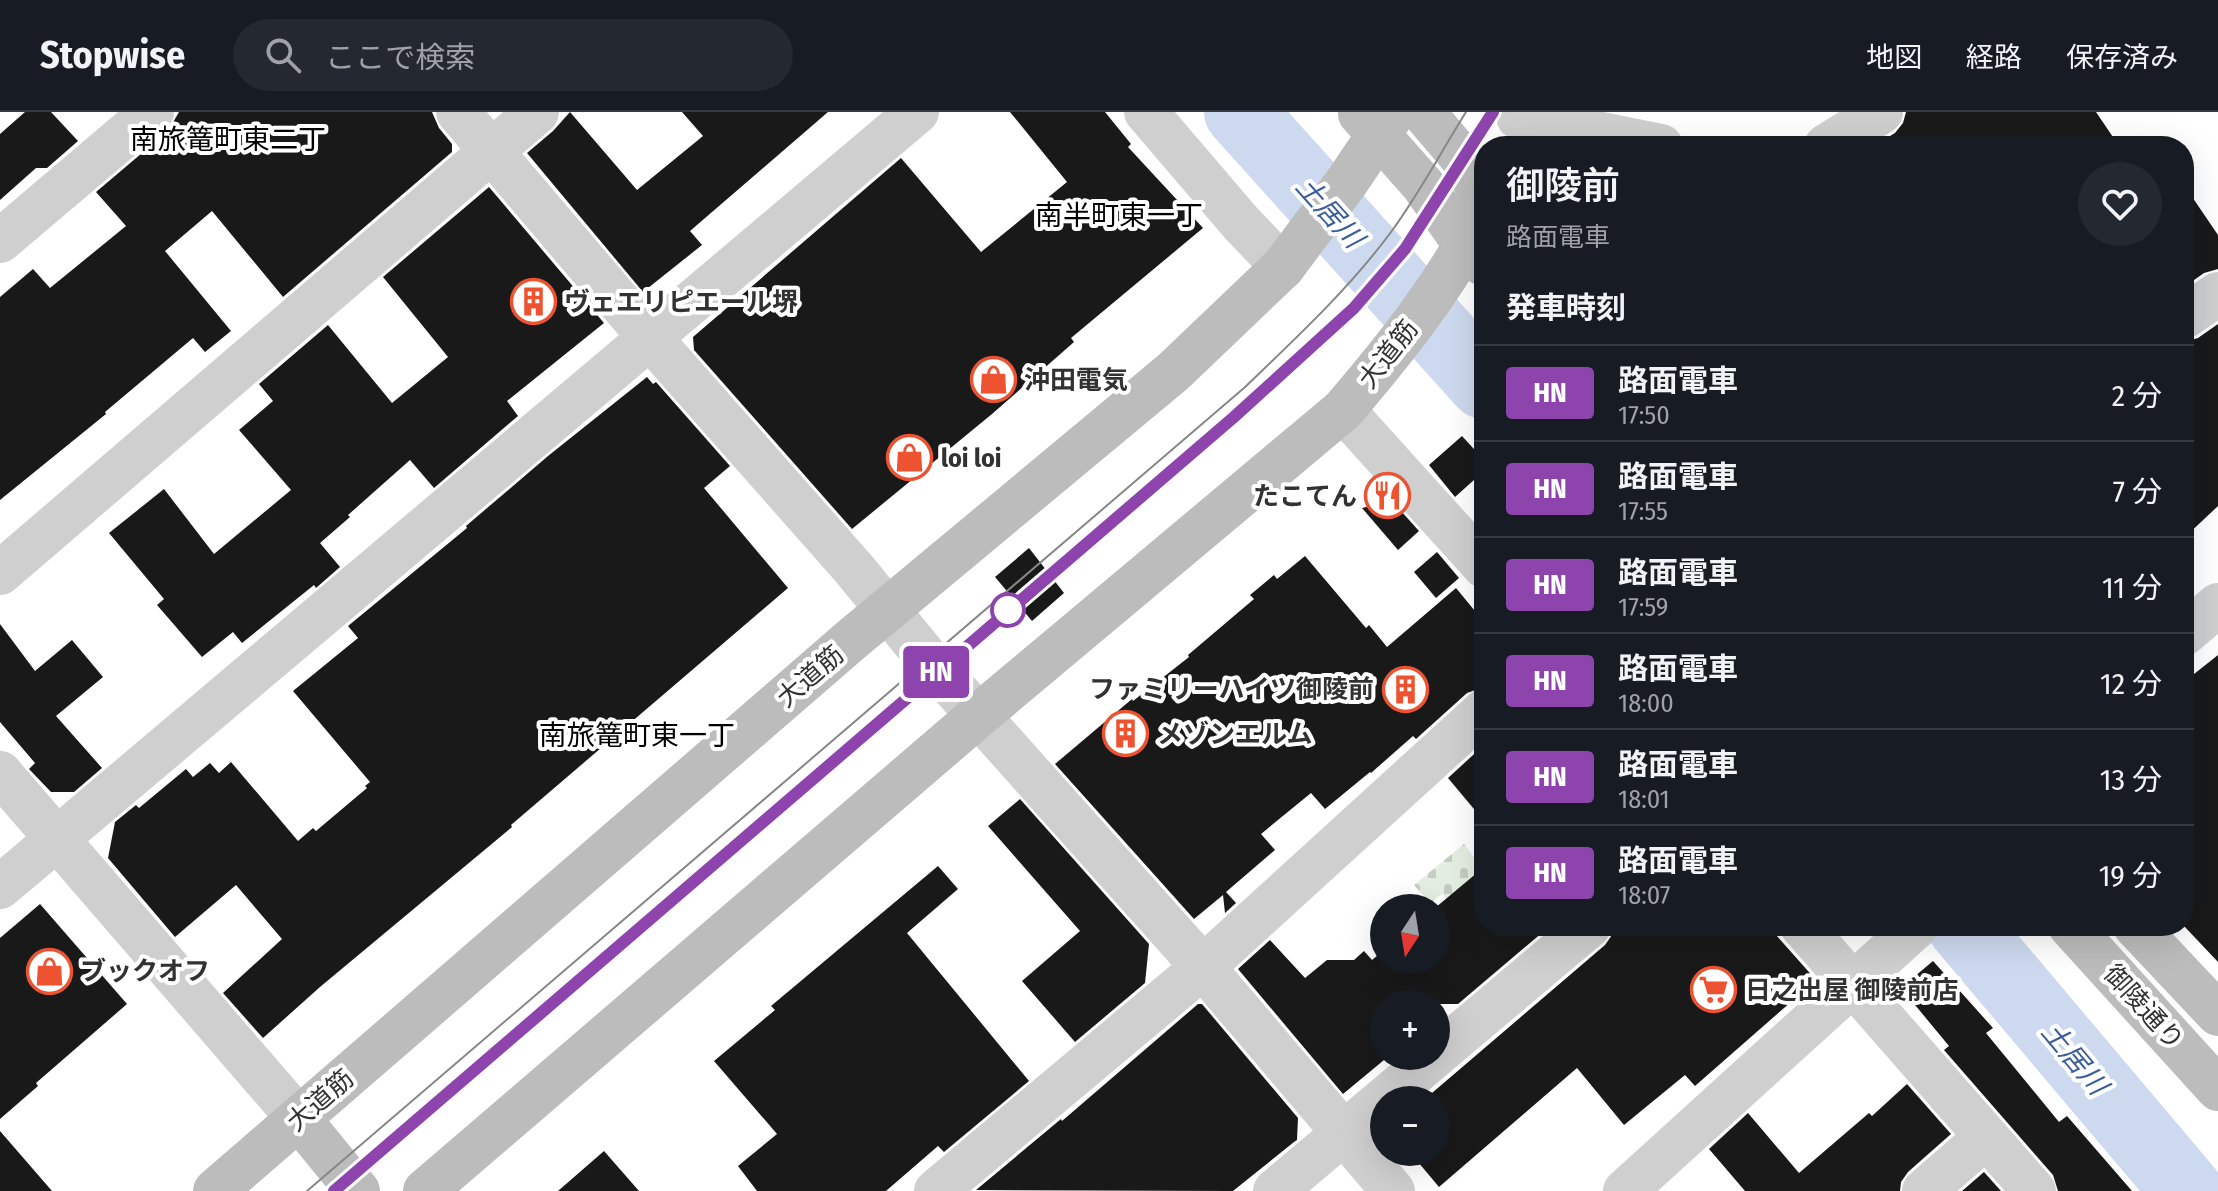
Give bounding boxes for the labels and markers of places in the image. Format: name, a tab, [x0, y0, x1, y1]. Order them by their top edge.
building icon: ヴェエリピエール堺	[509, 278, 557, 326]
place label: ヴェエリピエール堺	[564, 287, 798, 318]
shop icon: 沖田電気	[969, 356, 1017, 404]
place label: 沖田電気	[1024, 365, 1128, 396]
shop icon: loi loi	[886, 434, 934, 482]
place label: loi loi	[941, 443, 1002, 474]
restaurant icon: たこてん	[1364, 472, 1412, 520]
place label: たこてん	[1253, 481, 1357, 512]
unlabelled marker	[991, 593, 1025, 627]
building icon: ファミリーハイツ御陵前	[1381, 665, 1429, 713]
place label: ファミリーハイツ御陵前	[1089, 674, 1374, 705]
building icon: メゾンエルム	[1102, 710, 1150, 758]
place label: メゾンエルム	[1157, 719, 1312, 750]
shop icon: ブックオフ	[25, 947, 73, 995]
place label: ブックオフ	[80, 956, 210, 987]
supermarket icon: 日之出屋 御陵前店	[1690, 966, 1738, 1014]
place label: 日之出屋 御陵前店	[1745, 975, 1958, 1006]

